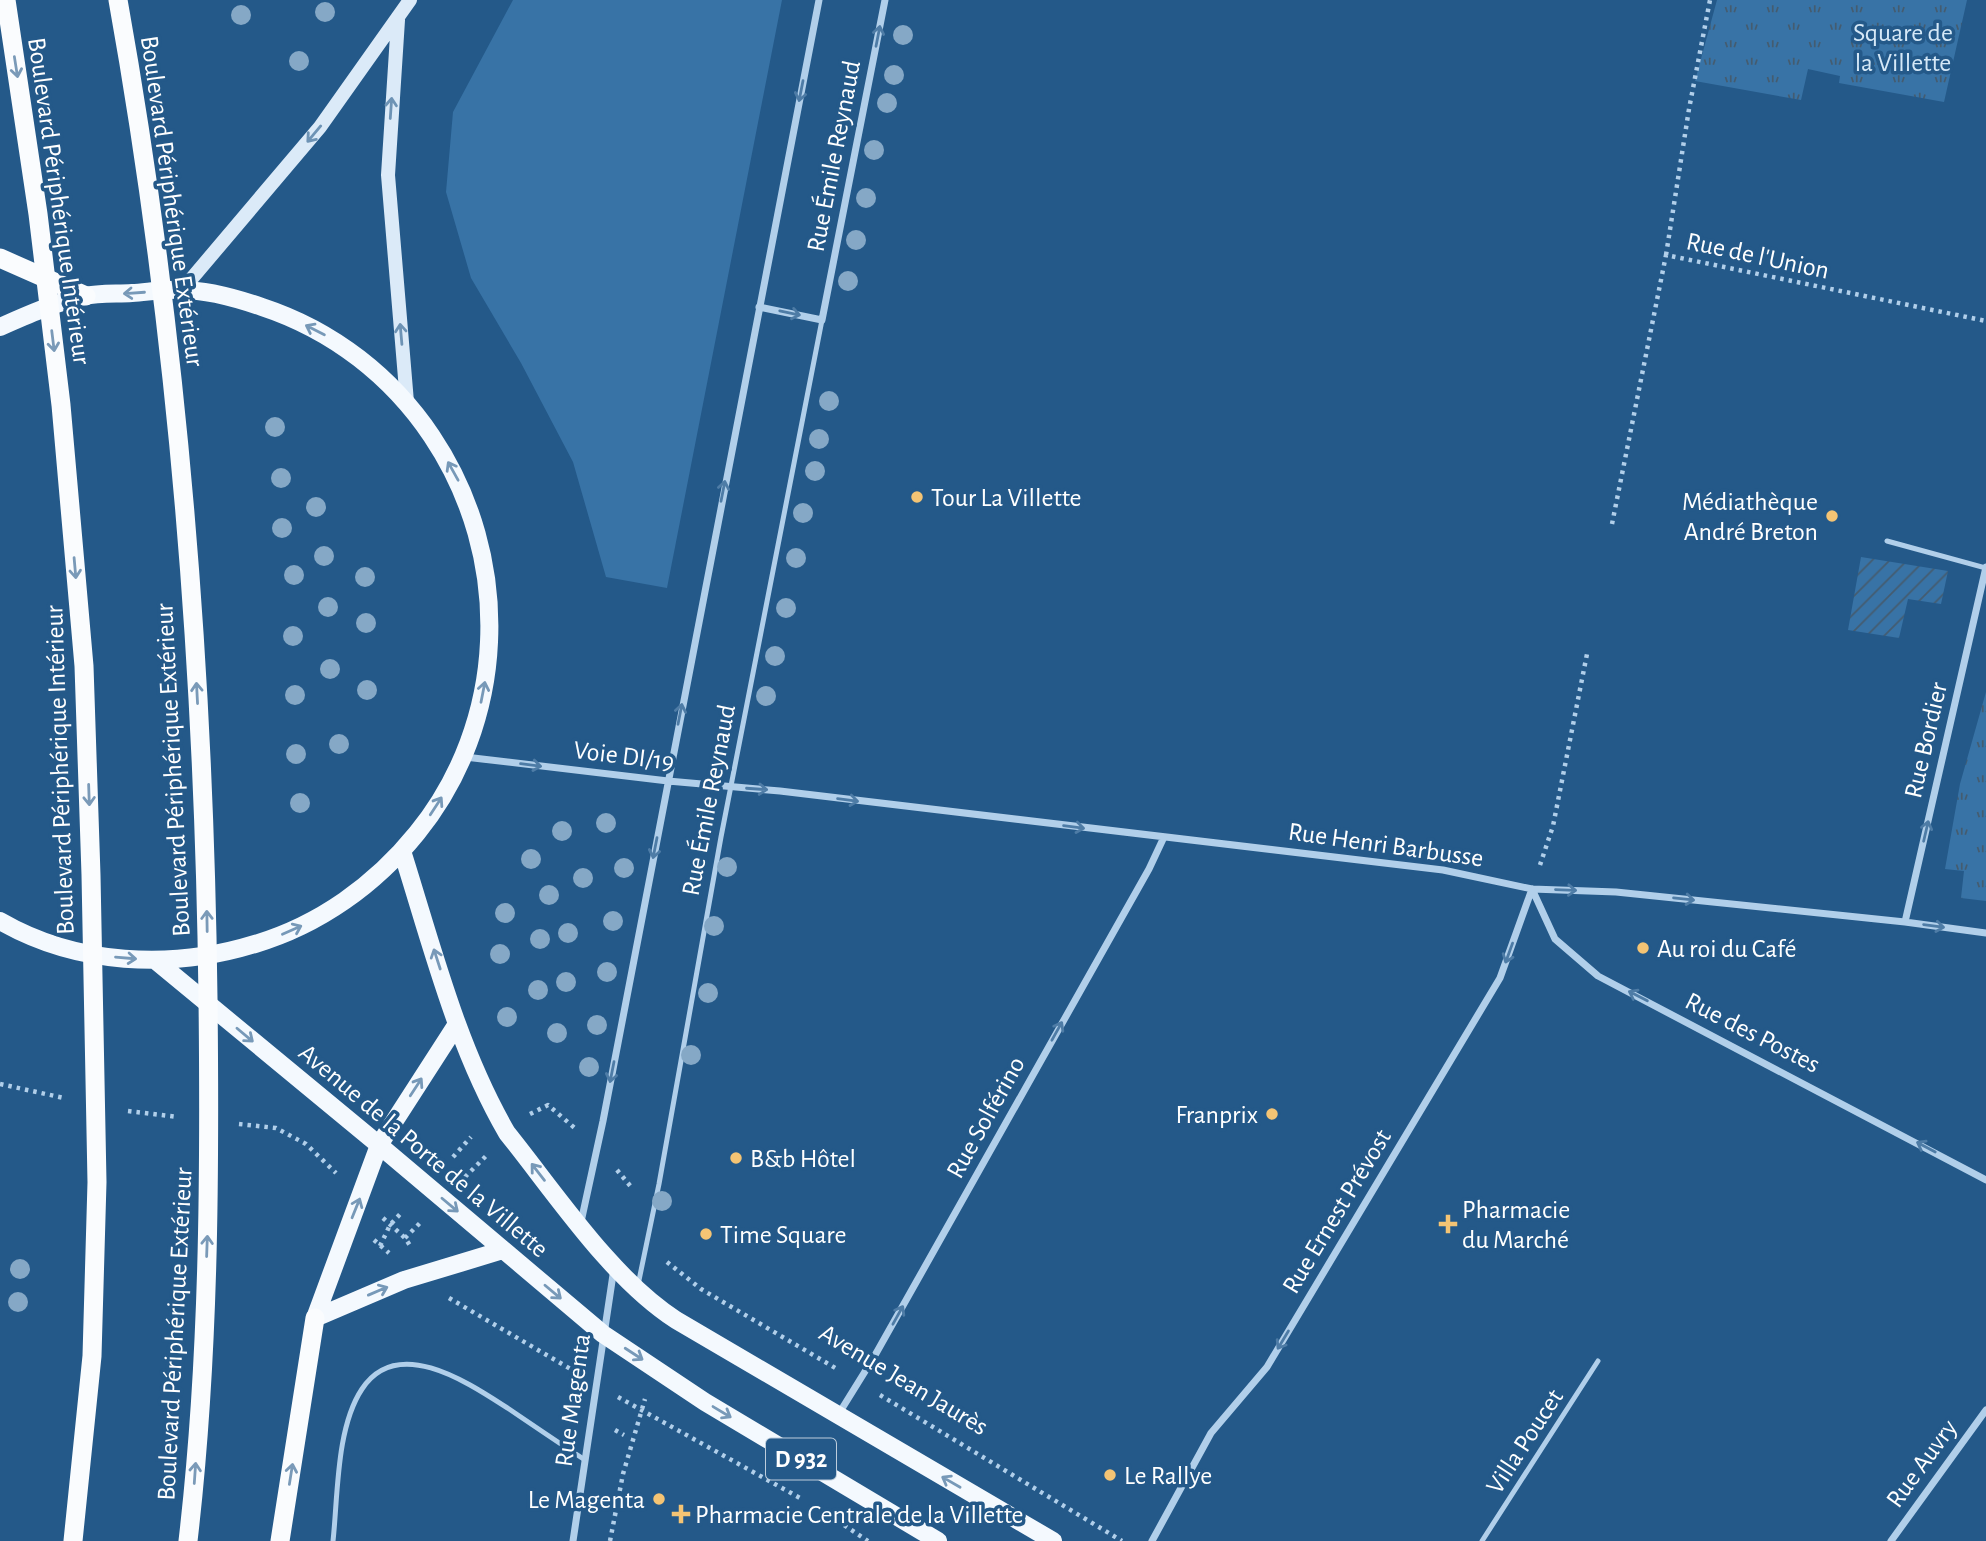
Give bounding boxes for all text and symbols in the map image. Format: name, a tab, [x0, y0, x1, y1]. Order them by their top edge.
park label: Square de la Villette	[1853, 20, 1953, 76]
one-way arrow	[871, 25, 885, 48]
street label: Boulevard Périphérique Extérieur	[136, 34, 208, 369]
street label: Boulevard Périphérique Intérieur	[23, 36, 95, 367]
one-way arrow	[10, 56, 23, 78]
street label: Rue Émile Reynaud	[801, 58, 865, 254]
one-way arrow	[794, 79, 808, 102]
one-way arrow	[385, 97, 398, 119]
one-way arrow	[306, 124, 322, 142]
street label: Rue de l'Union	[1684, 228, 1832, 284]
one-way arrow	[123, 286, 146, 299]
one-way arrow	[778, 307, 801, 321]
one-way arrow	[305, 323, 326, 337]
one-way arrow	[394, 324, 407, 346]
one-way arrow	[47, 330, 60, 352]
one-way arrow	[446, 461, 459, 482]
one-way arrow	[717, 480, 731, 503]
place label: Tour La Villette	[931, 485, 1082, 511]
marker: Tour La Villette	[909, 489, 925, 505]
place label: Médiathèque André Breton	[1682, 489, 1818, 545]
marker: Médiathèque André Breton	[1824, 508, 1840, 524]
one-way arrow	[69, 556, 82, 579]
street label: Boulevard Périphérique Extérieur	[151, 602, 195, 937]
street label: Boulevard Périphérique Intérieur	[41, 604, 79, 935]
street label: Rue Bordier	[1900, 679, 1952, 801]
one-way arrow	[476, 681, 490, 704]
one-way arrow	[191, 682, 204, 705]
street label: Rue Émile Reynaud	[676, 702, 740, 898]
one-way arrow	[674, 703, 688, 726]
street label: Voie DI/19	[572, 737, 676, 775]
one-way arrow	[519, 759, 542, 772]
one-way arrow	[82, 783, 95, 806]
one-way arrow	[745, 783, 768, 796]
one-way arrow	[836, 793, 859, 806]
one-way arrow	[430, 797, 444, 817]
street label: Rue Henri Barbusse	[1287, 818, 1485, 872]
one-way arrow	[1062, 820, 1084, 833]
one-way arrow	[1919, 820, 1933, 843]
one-way arrow	[648, 836, 661, 859]
one-way arrow	[1554, 884, 1577, 897]
one-way arrow	[1672, 893, 1695, 906]
one-way arrow	[200, 909, 214, 932]
one-way arrow	[1922, 919, 1945, 932]
one-way arrow	[281, 923, 302, 936]
place label: Au roi du Café	[1657, 936, 1796, 962]
marker: Au roi du Café	[1635, 940, 1651, 956]
one-way arrow	[1502, 942, 1515, 964]
one-way arrow	[429, 948, 442, 970]
one-way arrow	[114, 952, 136, 965]
street label: Rue des Postes	[1681, 988, 1824, 1078]
one-way arrow	[1628, 989, 1648, 1003]
one-way arrow	[1051, 1022, 1065, 1042]
one-way arrow	[235, 1027, 253, 1043]
street label: Avenue de la Porte de la Villette	[294, 1039, 553, 1262]
street label: Rue Solférino	[942, 1052, 1030, 1183]
one-way arrow	[605, 1060, 619, 1083]
one-way arrow	[410, 1078, 424, 1098]
place label: Franprix	[1175, 1102, 1258, 1128]
marker: Franprix	[1264, 1106, 1280, 1122]
street label: Rue Ernest Prévost	[1278, 1125, 1396, 1298]
one-way arrow	[1916, 1140, 1937, 1153]
place label: B&b Hôtel	[750, 1146, 856, 1172]
marker: B&b Hôtel	[728, 1150, 744, 1166]
one-way arrow	[530, 1163, 545, 1181]
street label: Boulevard Périphérique Extérieur	[153, 1166, 197, 1501]
one-way arrow	[350, 1197, 363, 1219]
one-way arrow	[440, 1197, 458, 1213]
place label: Pharmacie du Marché	[1462, 1197, 1570, 1253]
marker: Pharmacie du Marché	[1440, 1216, 1456, 1232]
place label: Time Square	[720, 1222, 847, 1248]
marker: Time Square	[698, 1226, 714, 1242]
one-way arrow	[200, 1235, 213, 1258]
one-way arrow	[366, 1284, 388, 1297]
one-way arrow	[544, 1284, 562, 1300]
one-way arrow	[892, 1305, 905, 1326]
street label: Avenue Jean Jaurès	[815, 1319, 992, 1440]
one-way arrow	[1276, 1329, 1290, 1349]
street label: Rue Magenta	[551, 1332, 595, 1468]
one-way arrow	[624, 1347, 643, 1361]
street label: Villa Poucet	[1482, 1385, 1568, 1498]
one-way arrow	[712, 1405, 732, 1419]
street label: Rue Auvry	[1881, 1415, 1962, 1512]
road number: D 932	[766, 1438, 836, 1479]
one-way arrow	[189, 1462, 202, 1485]
one-way arrow	[285, 1463, 298, 1485]
place label: Le Rallye	[1124, 1463, 1212, 1489]
marker: Le Rallye	[1102, 1467, 1118, 1483]
one-way arrow	[942, 1475, 962, 1489]
place label: Le Magenta	[528, 1487, 645, 1513]
marker: Le Magenta	[651, 1491, 667, 1507]
place label: Pharmacie Centrale de la Villette	[695, 1502, 1024, 1528]
marker: Pharmacie Centrale de la Villette	[673, 1506, 689, 1522]

